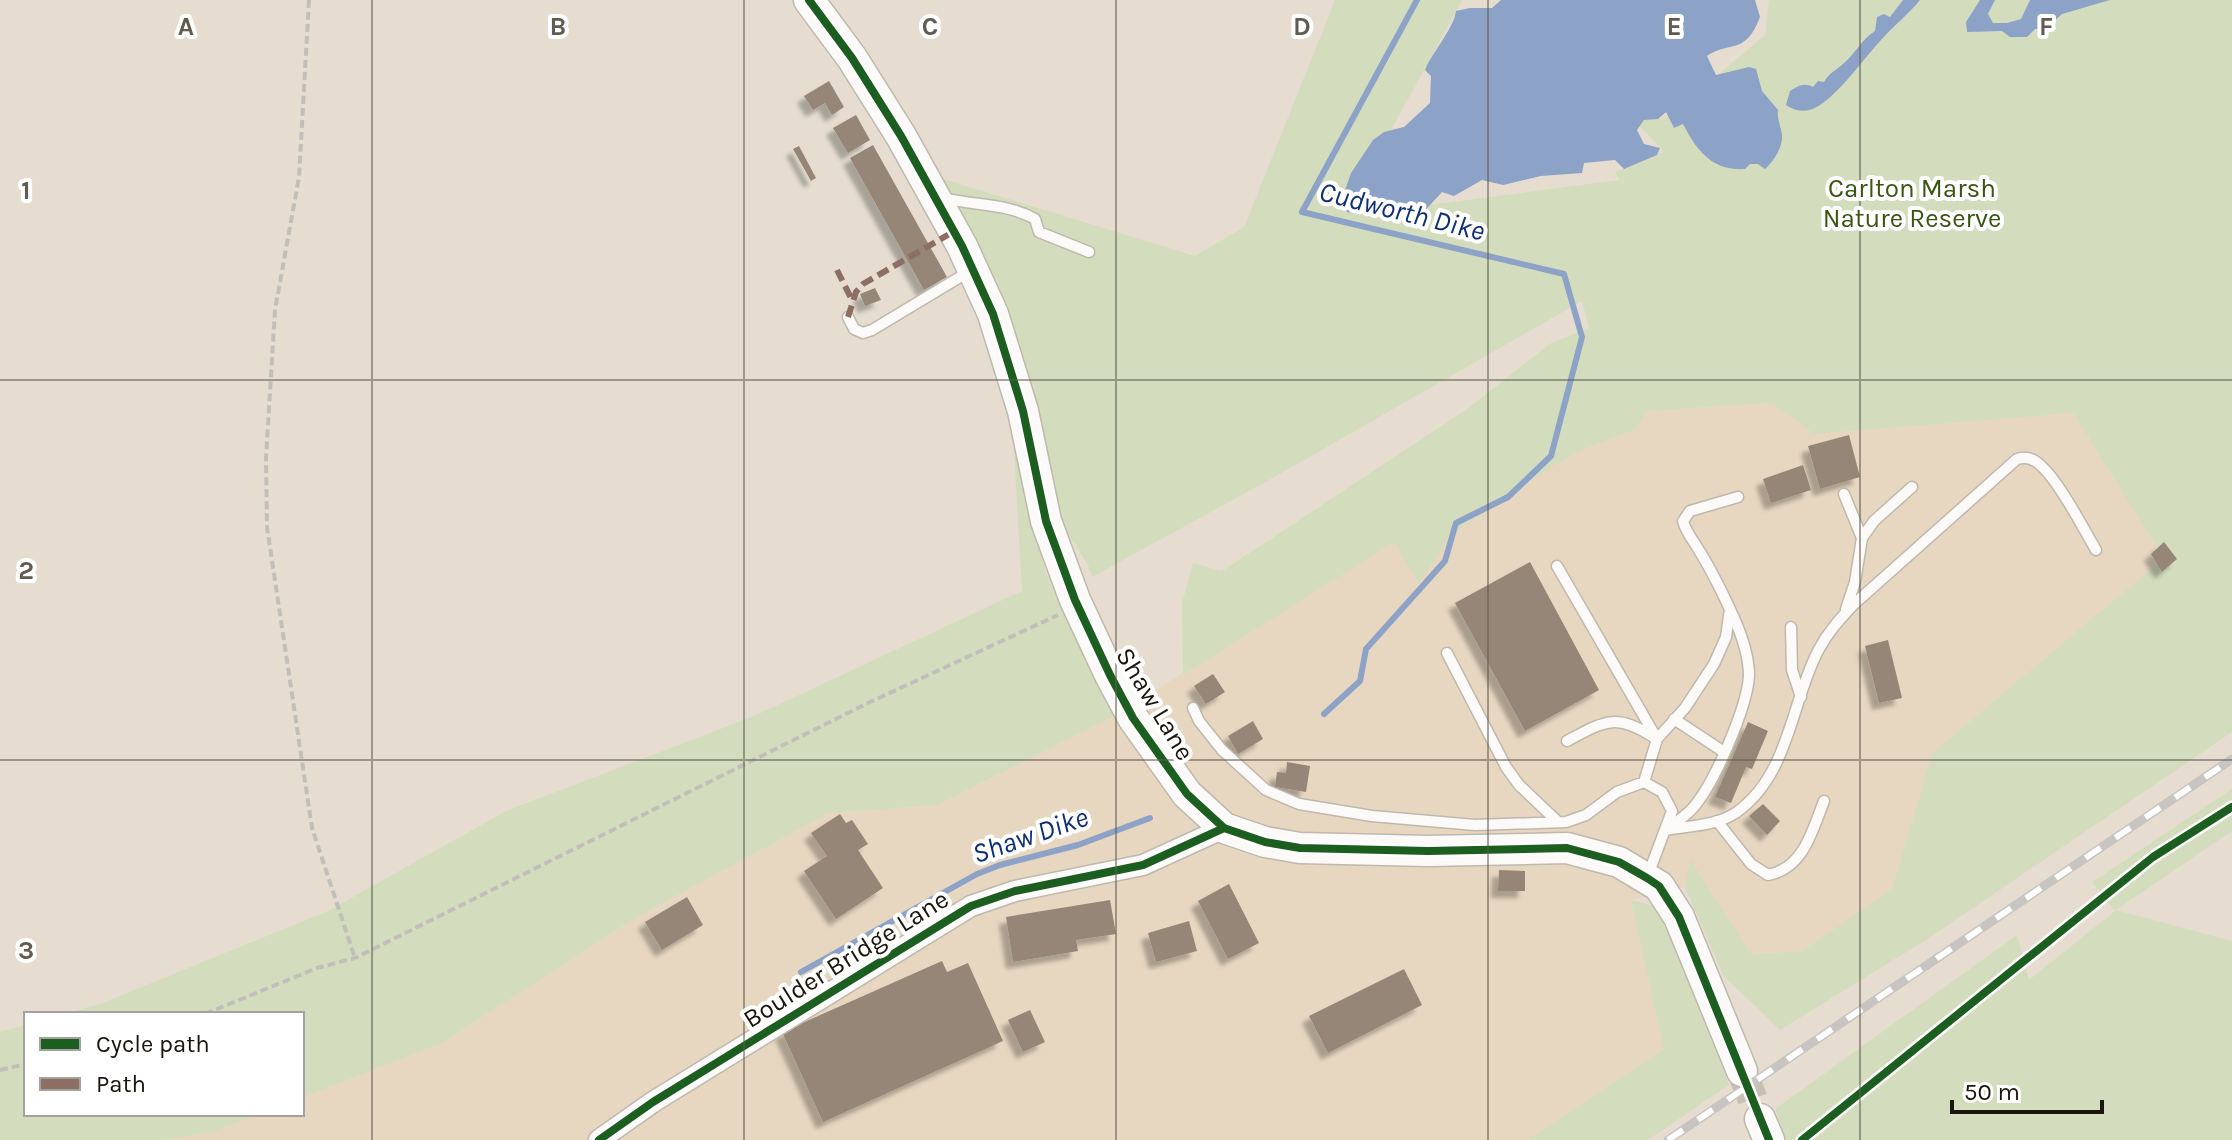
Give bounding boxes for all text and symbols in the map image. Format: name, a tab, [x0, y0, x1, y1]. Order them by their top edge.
text: A	[178, 11, 194, 42]
text: B	[550, 11, 566, 42]
text: C	[922, 11, 938, 42]
text: D	[1293, 11, 1311, 42]
text: E	[1666, 11, 1682, 42]
text: F	[2039, 11, 2053, 42]
park label: Carlton Marsh Nature Reserve	[1823, 173, 2001, 234]
text: 1	[21, 175, 31, 206]
water label: Cudworth Dike	[1316, 175, 1488, 248]
text: 2	[18, 555, 34, 586]
street label: Shaw Lane	[1109, 642, 1201, 766]
water label: Shaw Dike	[968, 800, 1092, 870]
street label: Boulder Bridge Lane	[738, 883, 954, 1035]
text: 3	[18, 935, 34, 966]
legend	[24, 1012, 304, 1116]
text: Cycle path	[96, 1030, 210, 1058]
scale bar	[1952, 1064, 2102, 1114]
text: Path	[96, 1070, 146, 1098]
text: 50 m	[1964, 1078, 2020, 1106]

